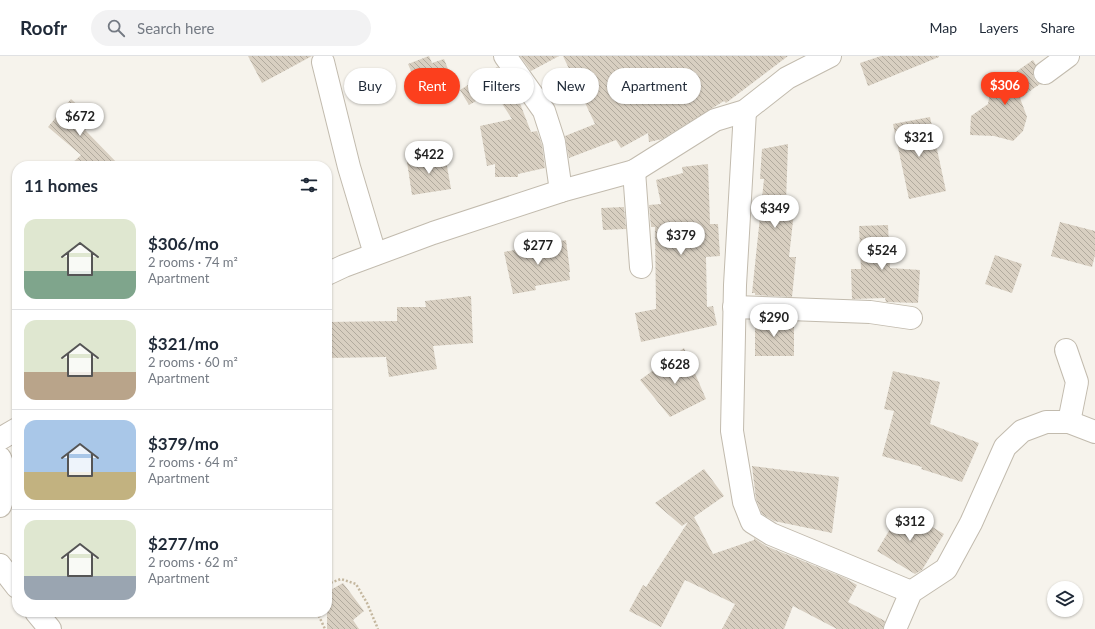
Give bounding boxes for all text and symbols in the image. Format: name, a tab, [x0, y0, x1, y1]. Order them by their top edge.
search box	[91, 10, 371, 46]
text: Roofr	[20, 16, 67, 39]
icon: search	[105, 17, 127, 39]
text: Search here	[137, 19, 214, 37]
text: Map	[929, 19, 957, 36]
text: Layers	[979, 19, 1019, 36]
text: Share	[1041, 19, 1075, 36]
chip: Buy	[344, 68, 396, 104]
chip: Rent	[404, 68, 460, 104]
chip: Filters	[468, 68, 534, 104]
chip: New	[542, 68, 599, 104]
chip: Apartment	[607, 68, 701, 104]
pin: $306	[981, 72, 1029, 106]
text: $306	[990, 77, 1020, 93]
pin: $672	[56, 103, 104, 137]
text: $672	[65, 108, 95, 124]
pin: $321	[895, 124, 943, 158]
text: $321	[904, 129, 934, 145]
pin: $422	[405, 141, 453, 175]
text: $422	[414, 146, 444, 162]
icon: filters	[298, 174, 320, 196]
text: 11 homes	[24, 175, 98, 196]
pin: $349	[751, 195, 799, 229]
text: $349	[760, 200, 790, 216]
pin: $379	[657, 222, 705, 256]
text: $379	[666, 227, 696, 243]
pin: $277	[514, 232, 562, 266]
text: $306/mo	[148, 233, 219, 254]
icon: home	[56, 235, 104, 283]
text: $277	[523, 237, 553, 253]
pin: $524	[858, 237, 906, 271]
text: $524	[867, 242, 897, 258]
text: 2 rooms · 74 m²	[148, 254, 238, 270]
text: Apartment	[148, 270, 209, 286]
pin: $290	[750, 304, 798, 338]
text: $290	[759, 309, 789, 325]
text: $321/mo	[148, 333, 219, 354]
icon: home	[56, 336, 104, 384]
pin: $628	[651, 351, 699, 385]
text: 2 rooms · 60 m²	[148, 354, 238, 370]
text: $628	[660, 356, 690, 372]
text: Apartment	[148, 370, 209, 386]
text: $379/mo	[148, 433, 219, 454]
icon: home	[56, 436, 104, 484]
text: 2 rooms · 64 m²	[148, 454, 238, 470]
text: Apartment	[148, 470, 209, 486]
pin: $312	[886, 508, 934, 542]
text: $312	[895, 513, 925, 529]
text: $277/mo	[148, 533, 219, 554]
icon: home	[56, 536, 104, 584]
text: 2 rooms · 62 m²	[148, 554, 238, 570]
text: Apartment	[148, 570, 209, 586]
map controls	[1047, 581, 1083, 617]
button: layers	[1047, 581, 1083, 617]

